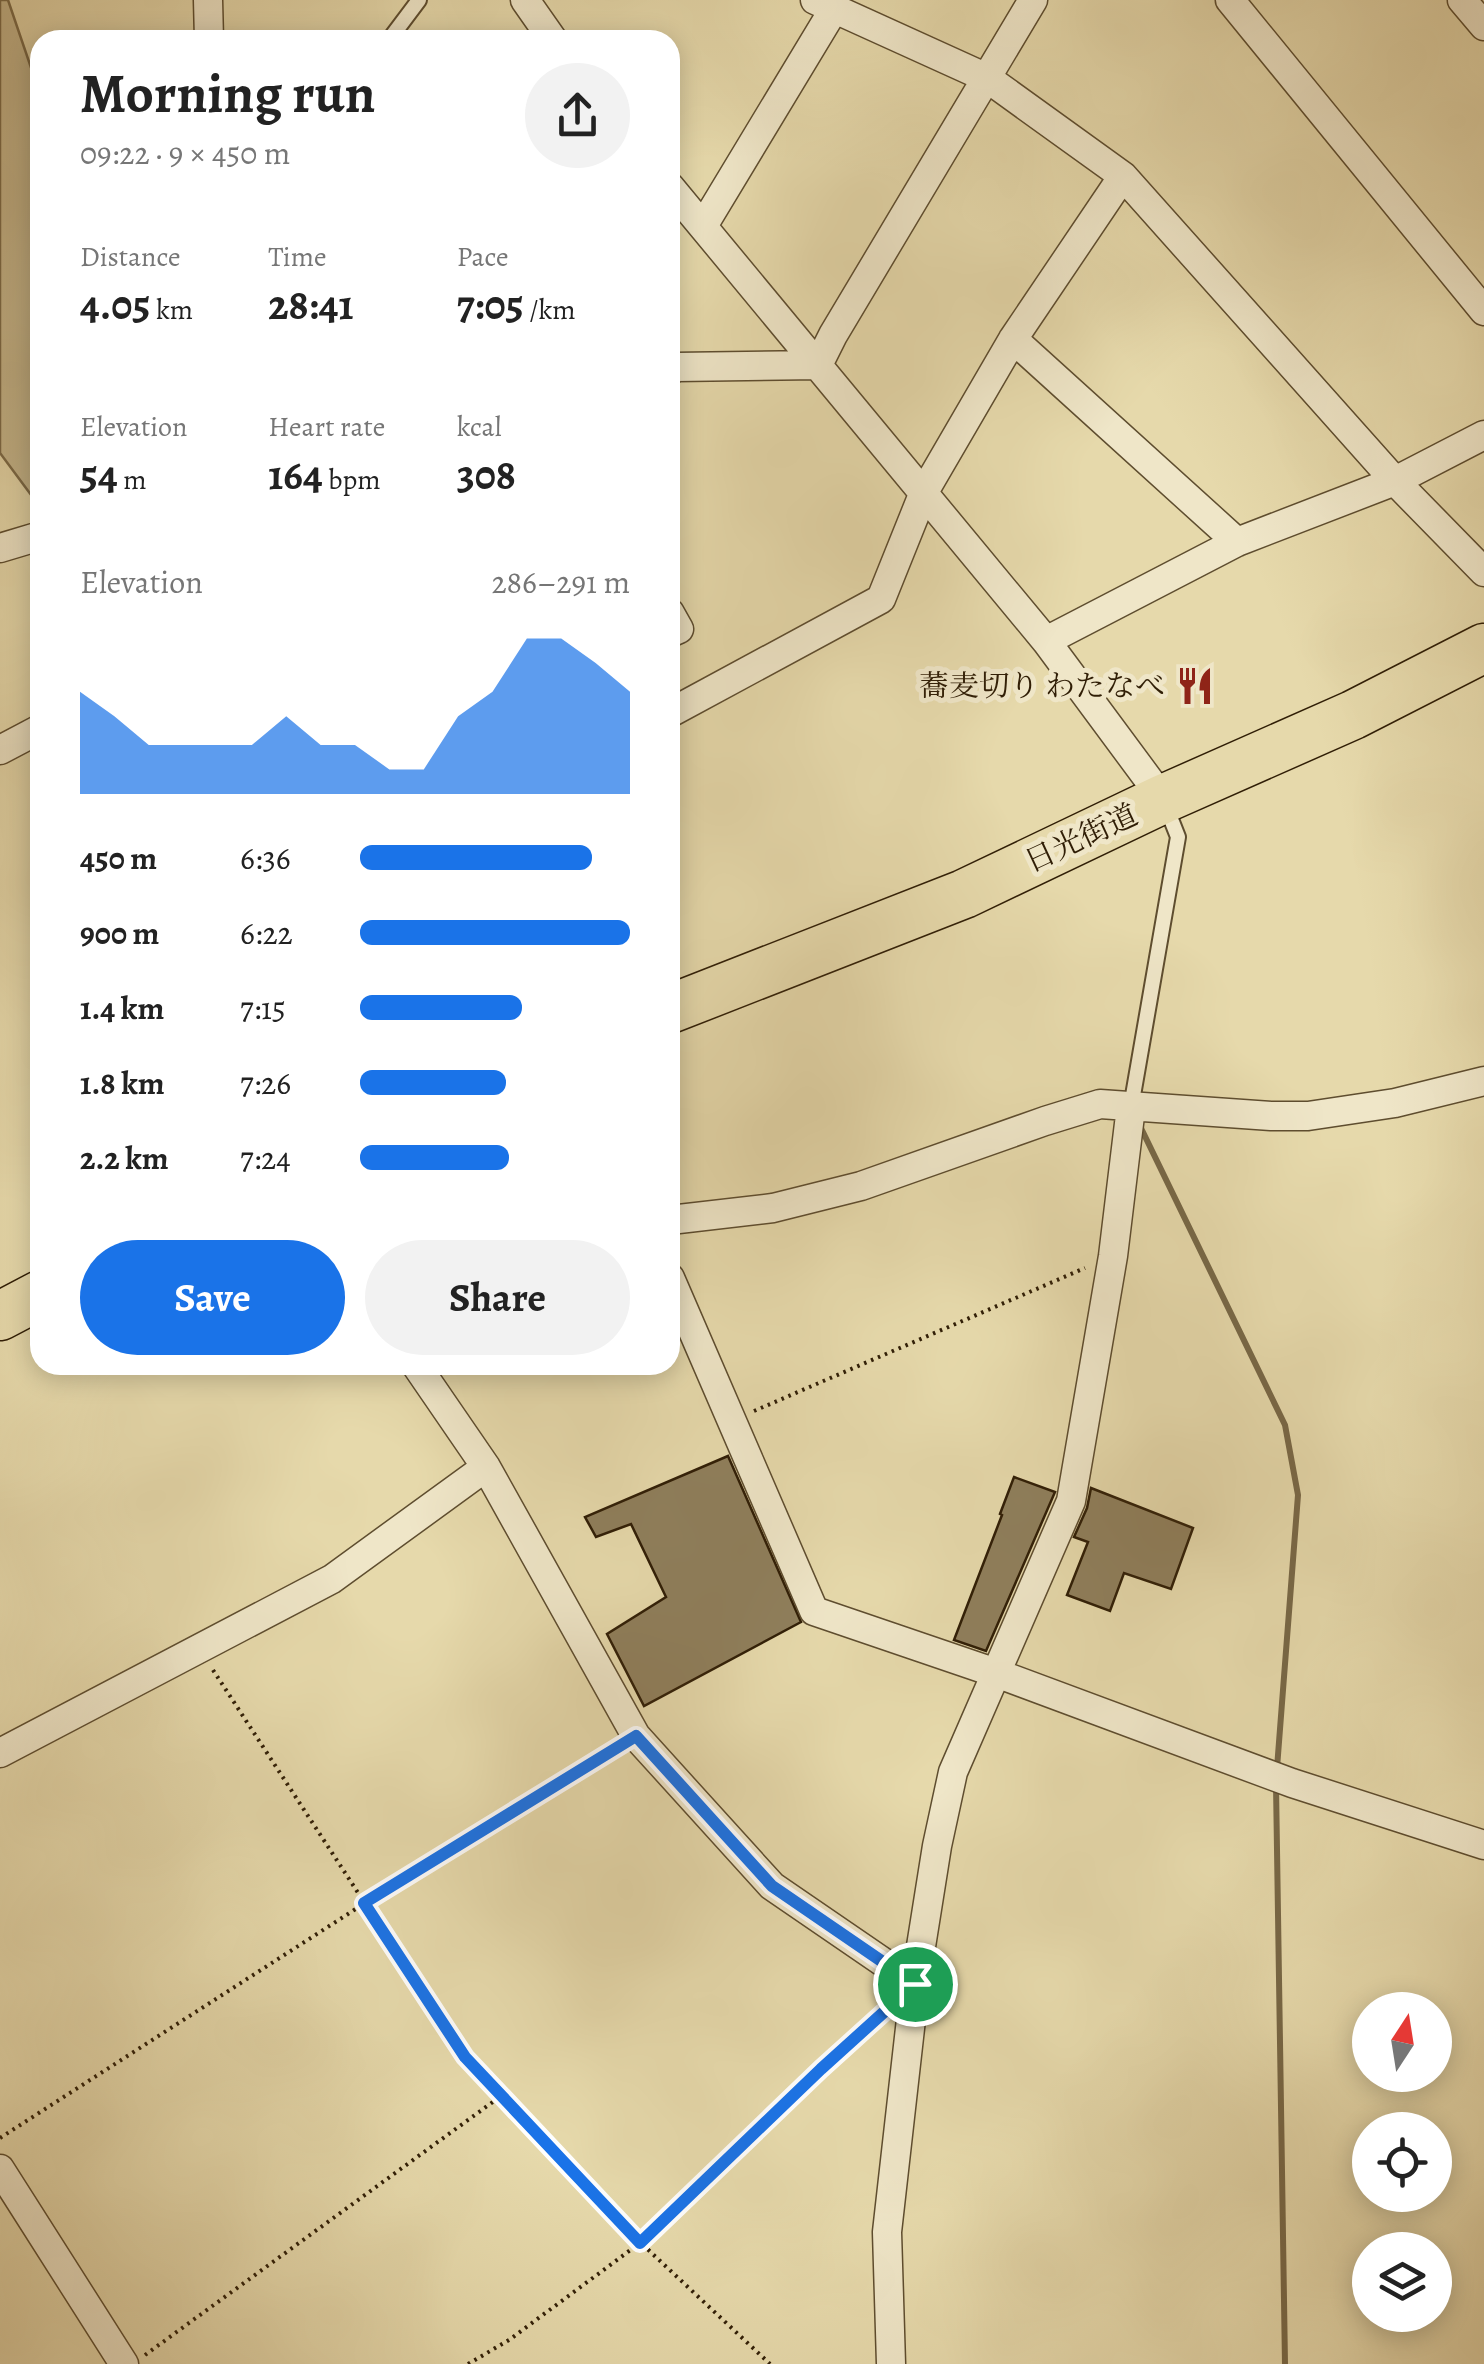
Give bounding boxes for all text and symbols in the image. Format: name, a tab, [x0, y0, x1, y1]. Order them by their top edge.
text: Morning run	[80, 56, 375, 131]
button: share	[525, 63, 630, 168]
text: 09:22 · 9 × 450 m	[80, 131, 290, 175]
text: Distance	[80, 238, 180, 276]
text: Time	[268, 238, 327, 276]
text: Pace	[457, 238, 509, 276]
text: 4.05	[80, 276, 150, 333]
text: 28:41	[268, 276, 354, 333]
text: 7:05	[457, 276, 524, 333]
text: km	[150, 291, 193, 329]
text: /km	[524, 291, 576, 329]
text: Elevation	[80, 408, 187, 446]
text: Heart rate	[268, 408, 385, 446]
text: kcal	[457, 408, 502, 446]
text: 54	[80, 446, 118, 503]
text: 164	[268, 446, 323, 503]
text: 308	[457, 446, 516, 503]
text: m	[118, 461, 147, 499]
text: bpm	[323, 461, 381, 499]
text: Elevation	[80, 560, 203, 604]
text: 286–291 m	[491, 560, 630, 604]
restaurant icon: 蕎麦切り わたなべ	[1174, 665, 1216, 707]
place label: 蕎麦切り わたなべ	[919, 666, 1165, 706]
street label: 日光街道	[1018, 795, 1144, 881]
text: 450 m	[80, 836, 157, 880]
text: 6:36	[240, 836, 291, 880]
text: 900 m	[80, 911, 159, 955]
text: 6:22	[240, 911, 293, 955]
text: 1.4 km	[80, 986, 164, 1030]
text: 7:15	[240, 986, 286, 1030]
text: 1.8 km	[80, 1061, 165, 1105]
text: 7:26	[240, 1061, 291, 1105]
text: 2.2 km	[80, 1136, 169, 1180]
text: 7:24	[240, 1136, 291, 1180]
button: Save	[80, 1240, 345, 1355]
button: Share	[365, 1240, 630, 1355]
pin	[873, 1942, 958, 2027]
icon: arrive	[888, 1957, 943, 2012]
north arrow	[1352, 1992, 1452, 2092]
map controls	[1352, 1992, 1452, 2332]
button: locate	[1352, 2112, 1452, 2212]
button: layers	[1352, 2232, 1452, 2332]

